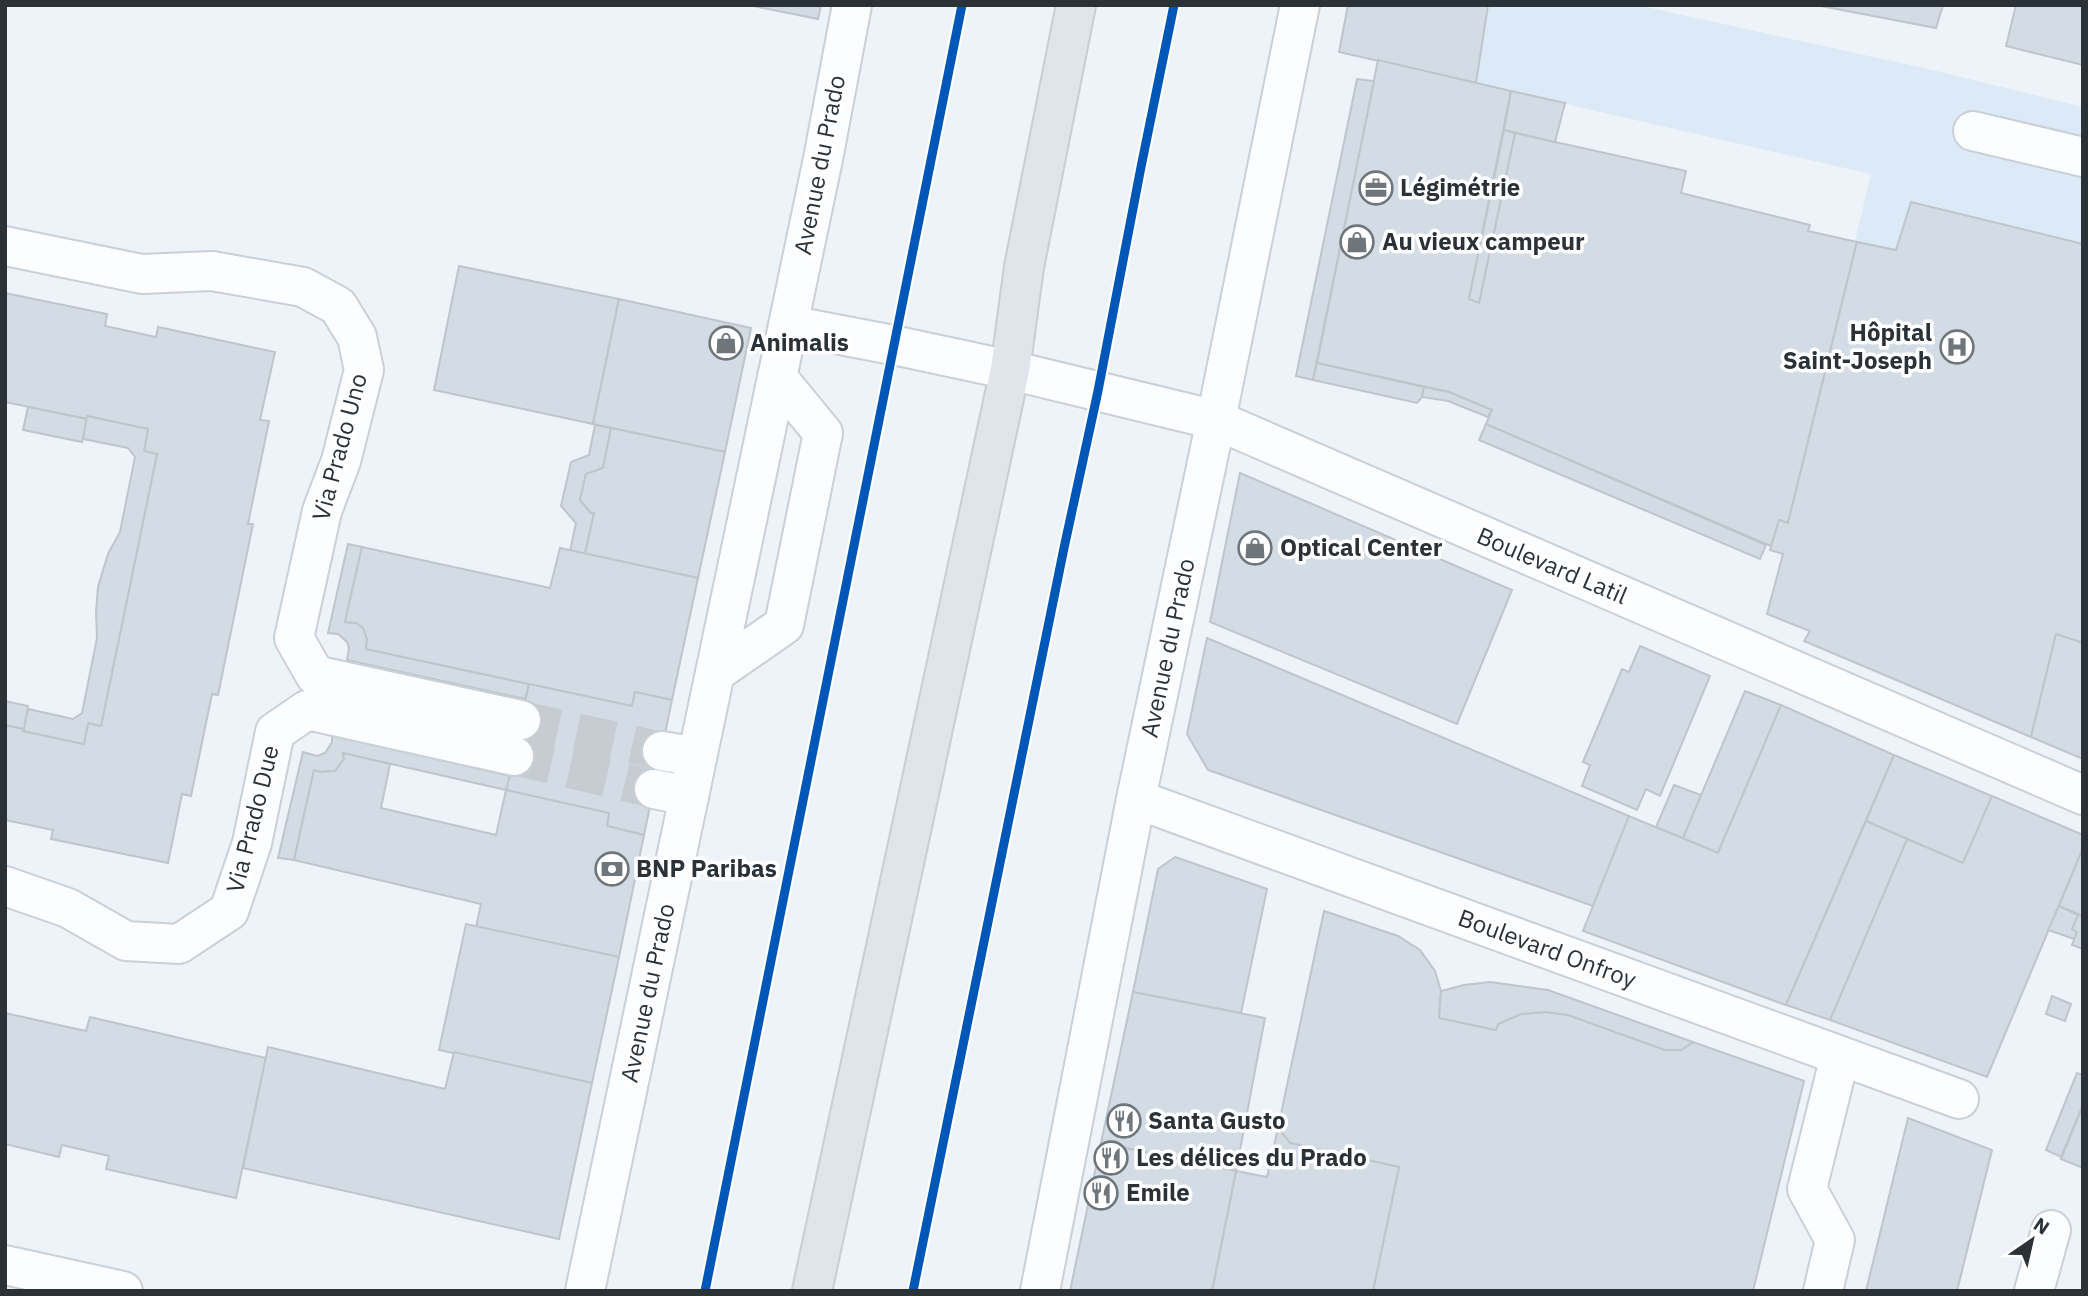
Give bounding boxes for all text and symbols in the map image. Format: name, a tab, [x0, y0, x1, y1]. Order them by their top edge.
street label: Avenue du Prado	[786, 72, 852, 257]
office icon: Légimétrie	[1357, 169, 1395, 207]
place label: Légimétrie	[1400, 171, 1520, 203]
shop icon: Au vieux campeur	[1338, 223, 1376, 261]
place label: Au vieux campeur	[1382, 225, 1585, 257]
place label: Hôpital Saint-Joseph	[1783, 316, 1932, 376]
shop icon: Animalis	[707, 324, 745, 362]
place label: Animalis	[750, 326, 849, 358]
hospital icon: Hôpital Saint-Joseph	[1938, 328, 1976, 366]
street label: Via Prado Uno	[304, 370, 374, 524]
street label: Boulevard Latil	[1472, 519, 1633, 611]
shop icon: Optical Center	[1236, 529, 1274, 567]
place label: Optical Center	[1280, 531, 1443, 563]
street label: Avenue du Prado	[1132, 555, 1202, 740]
street label: Via Prado Due	[218, 742, 286, 896]
bank icon: BNP Paribas	[593, 850, 631, 888]
place label: BNP Paribas	[636, 852, 777, 884]
street label: Avenue du Prado	[612, 900, 682, 1085]
street label: Boulevard Onfroy	[1454, 901, 1641, 995]
restaurant icon: Santa Gusto	[1105, 1102, 1143, 1140]
place label: Santa Gusto	[1148, 1104, 1286, 1136]
restaurant icon: Les délices du Prado	[1092, 1139, 1130, 1177]
place label: Les délices du Prado	[1136, 1141, 1367, 1173]
restaurant icon: Emile	[1082, 1174, 1120, 1212]
place label: Emile	[1126, 1176, 1190, 1208]
north arrow	[1997, 1205, 2067, 1275]
text: N	[2029, 1212, 2054, 1240]

